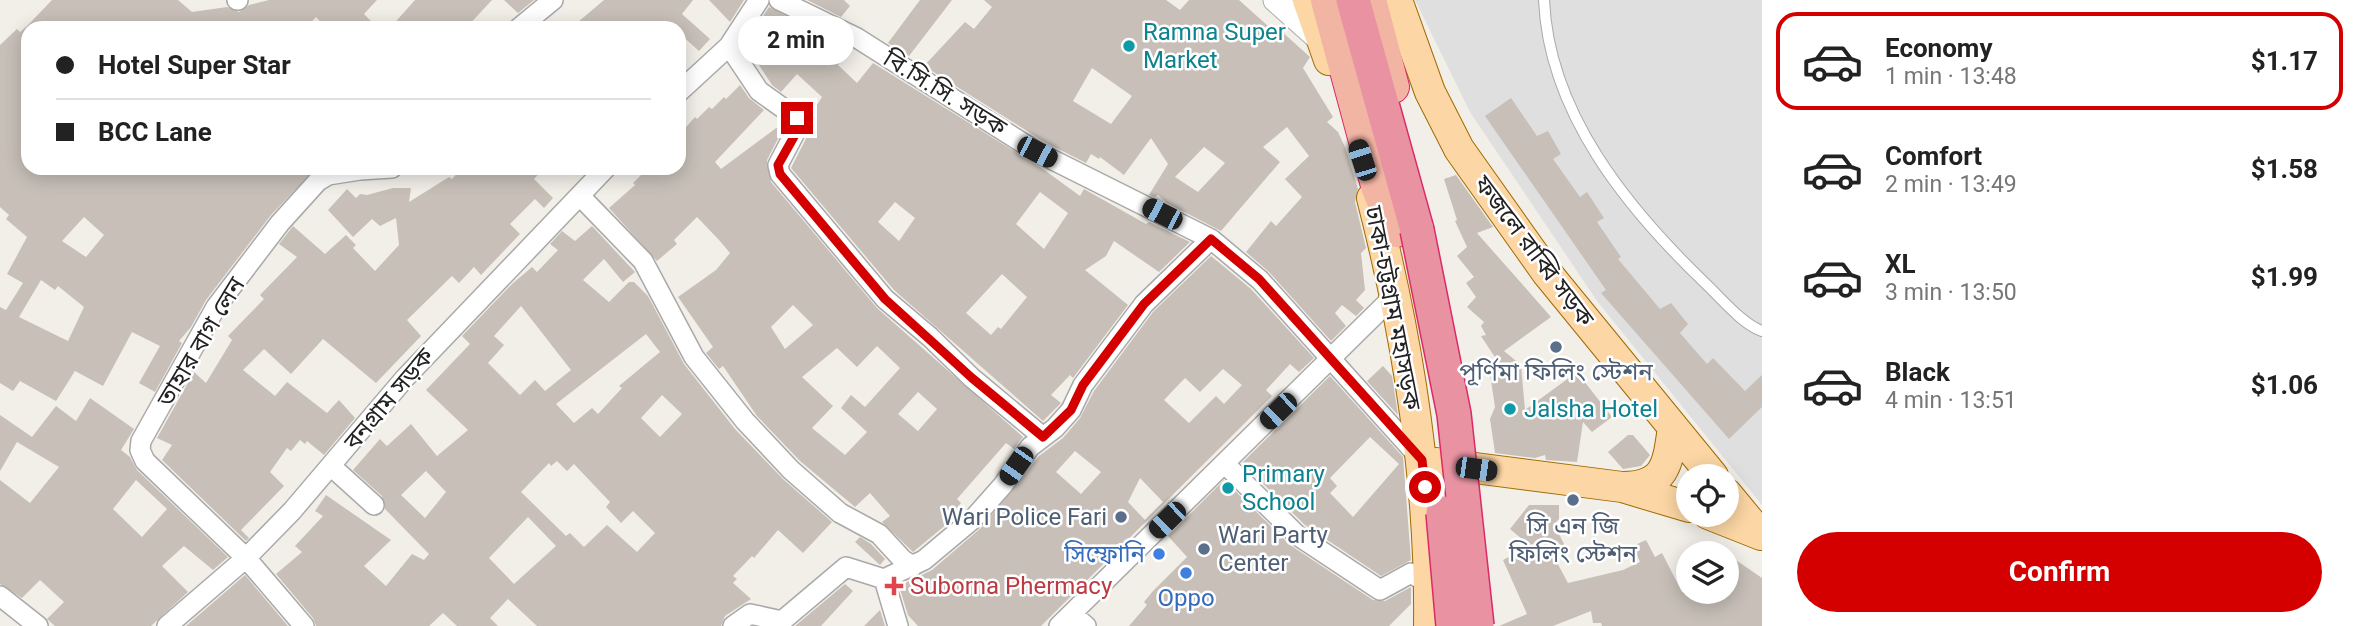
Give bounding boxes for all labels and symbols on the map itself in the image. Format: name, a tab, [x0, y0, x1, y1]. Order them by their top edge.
callout: 2 min	[739, 17, 855, 66]
place label: Ramna Super Market	[1143, 18, 1286, 74]
marker: Ramna Super Market	[1121, 38, 1137, 54]
street label: বি.সি.সি. সড়ক	[877, 44, 1012, 142]
route end	[781, 102, 813, 134]
car	[1014, 133, 1061, 171]
car	[1346, 137, 1379, 183]
street label: ফজলে রাব্বি সড়ক	[1468, 169, 1600, 332]
car	[1139, 195, 1186, 233]
street label: ঢাকা-চট্টগ্রাম মহাসড়ক	[1359, 203, 1427, 413]
street label: তাহার বাগ লেন	[151, 272, 251, 412]
marker: পূর্ণিমা ফিলিং স্টেশন	[1548, 339, 1564, 355]
street label: বনগ্রাম সড়ক	[338, 342, 440, 456]
place label: পূর্ণিমা ফিলিং স্টেশন	[1459, 357, 1653, 386]
car	[1256, 389, 1301, 433]
place label: Jalsha Hotel	[1524, 395, 1658, 423]
marker: Jalsha Hotel	[1502, 401, 1518, 417]
car	[996, 443, 1037, 489]
car	[1454, 456, 1499, 482]
place label: Primary School	[1242, 460, 1326, 516]
route start	[1409, 471, 1441, 503]
marker: Primary School	[1220, 480, 1236, 496]
marker: সি এন জি ফিলিং স্টেশন	[1565, 492, 1581, 508]
car	[1145, 498, 1190, 542]
place label: Wari Police Fari	[942, 503, 1107, 531]
marker: Wari Police Fari	[1113, 509, 1129, 525]
place label: সি এন জি ফিলিং স্টেশন	[1508, 512, 1637, 568]
place label: Wari Party Center	[1218, 521, 1329, 577]
place label: সিম্ফোনি	[1063, 540, 1146, 568]
marker: Wari Party Center	[1196, 541, 1212, 557]
marker: সিম্ফোনি	[1151, 546, 1167, 562]
marker: Oppo	[1178, 565, 1194, 581]
place label: Suborna Phermacy	[910, 572, 1113, 600]
marker: Suborna Phermacy	[884, 576, 904, 596]
place label: Oppo	[1157, 584, 1215, 612]

